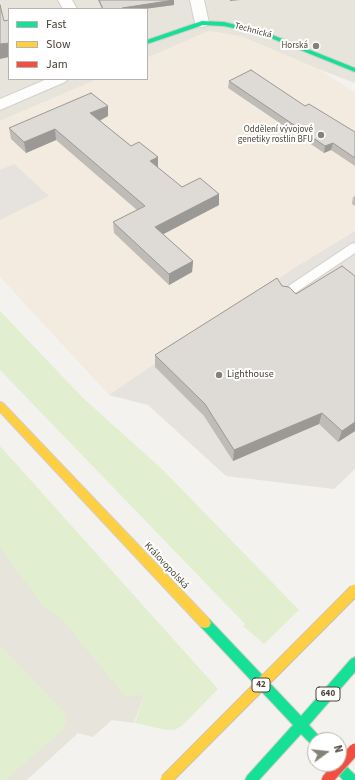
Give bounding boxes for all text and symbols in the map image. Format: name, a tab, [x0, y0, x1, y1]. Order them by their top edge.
legend	[8, 8, 148, 80]
text: Fast	[46, 16, 66, 33]
street label: Technická	[233, 21, 273, 41]
text: Slow	[46, 36, 71, 53]
place label: Horská	[281, 41, 308, 51]
marker: Horská	[311, 41, 321, 51]
text: Jam	[46, 56, 68, 73]
place label: Oddělení vývojové genetiky rostlin BFU	[238, 125, 313, 146]
marker: Oddělení vývojové genetiky rostlin BFU	[316, 130, 326, 140]
place label: Lighthouse	[227, 369, 274, 381]
marker: Lighthouse	[214, 370, 224, 380]
street label: Královopolská	[141, 540, 191, 592]
road number: 42	[252, 678, 270, 692]
road number: 640	[316, 687, 340, 701]
north arrow	[307, 732, 347, 772]
text: N	[330, 744, 346, 754]

